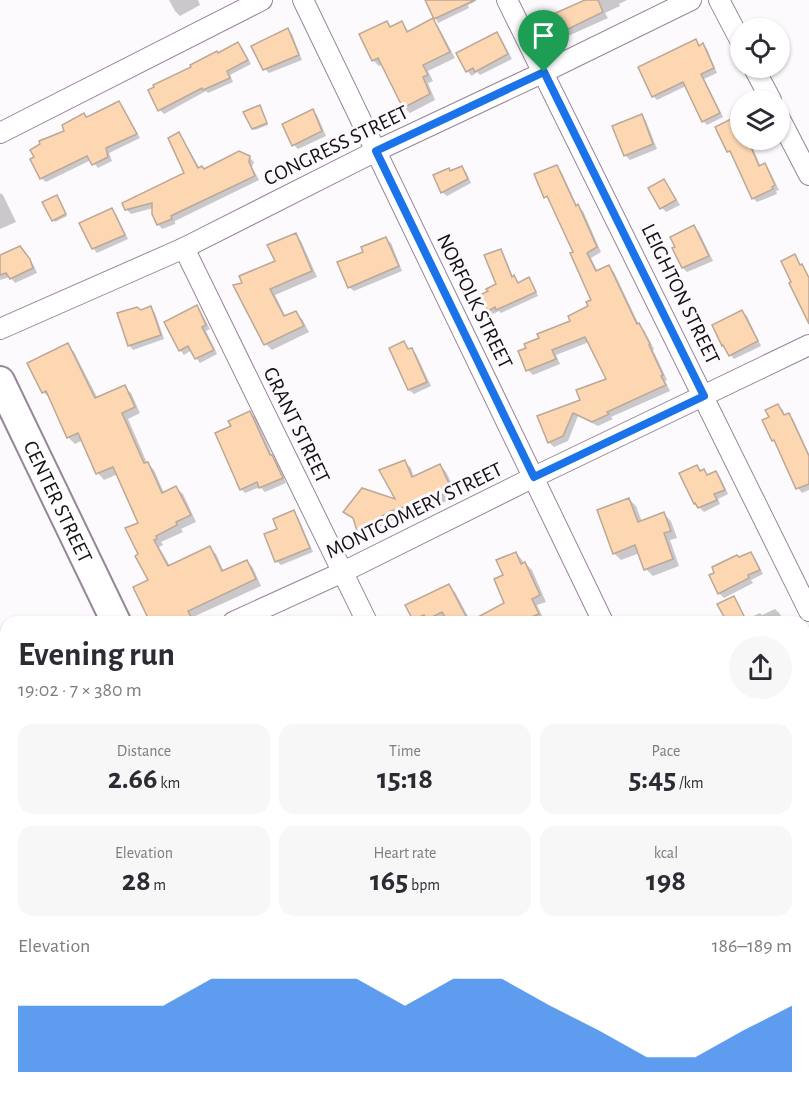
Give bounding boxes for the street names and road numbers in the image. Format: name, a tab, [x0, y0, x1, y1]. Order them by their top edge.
street label: CONGRESS STREET	[261, 101, 412, 190]
street label: LEIGHTON STREET	[637, 221, 724, 368]
street label: NORFOLK STREET	[433, 230, 516, 372]
street label: GRANT STREET	[259, 364, 334, 487]
street label: CENTER STREET	[19, 438, 96, 566]
street label: MONTGOMERY STREET	[323, 459, 506, 562]

